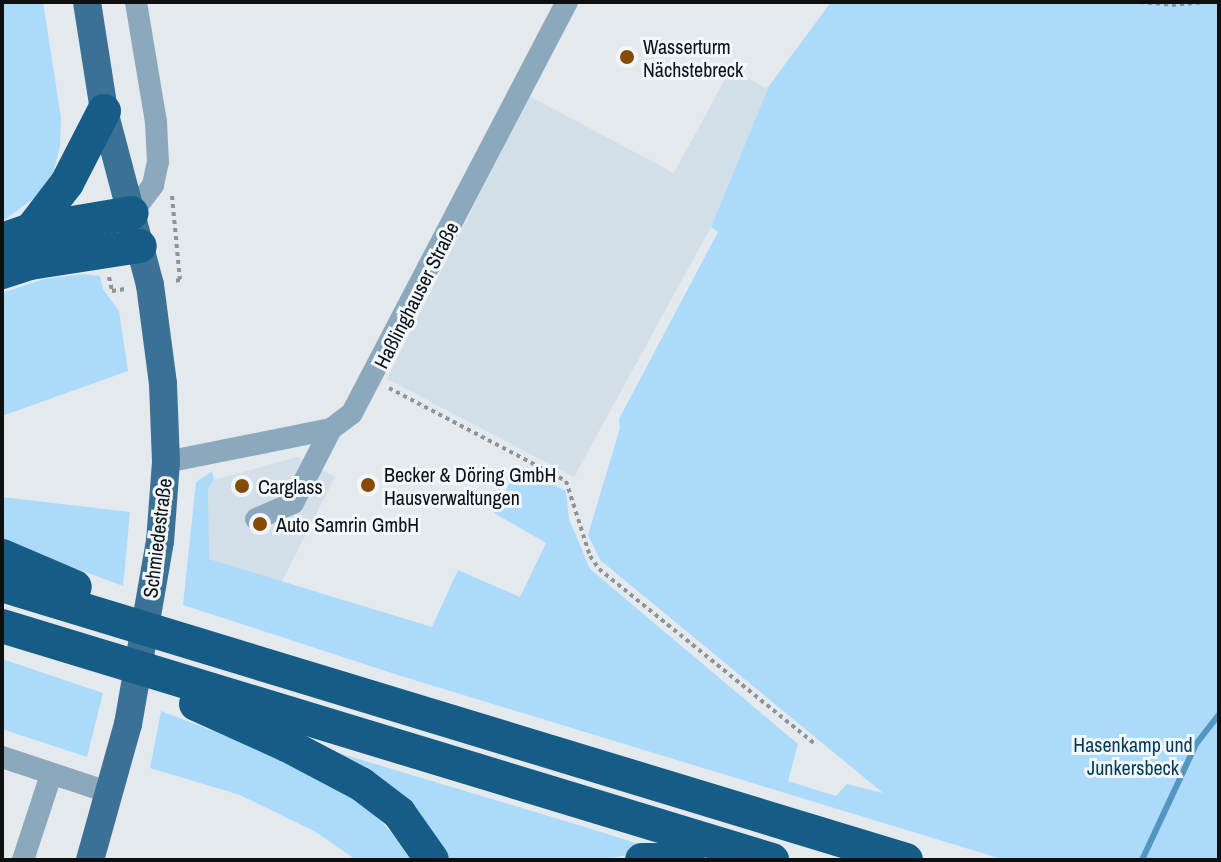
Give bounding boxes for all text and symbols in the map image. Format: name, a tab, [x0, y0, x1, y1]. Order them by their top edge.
place label: Wasserturm Nächstebreck	[643, 34, 743, 81]
marker: Wasserturm Nächstebreck	[618, 48, 636, 66]
street label: Haßlinghauser Straße	[369, 218, 463, 372]
place label: Becker & Döring GmbH Hausverwaltungen	[384, 462, 556, 509]
place label: Carglass	[258, 474, 323, 498]
marker: Becker & Döring GmbH Hausverwaltungen	[359, 476, 377, 494]
street label: Schmiedestraße	[138, 477, 176, 599]
marker: Carglass	[233, 477, 251, 495]
place label: Auto Samrin GmbH	[276, 512, 419, 536]
marker: Auto Samrin GmbH	[251, 515, 269, 533]
park label: Hasenkamp und Junkersbeck	[1073, 732, 1193, 779]

